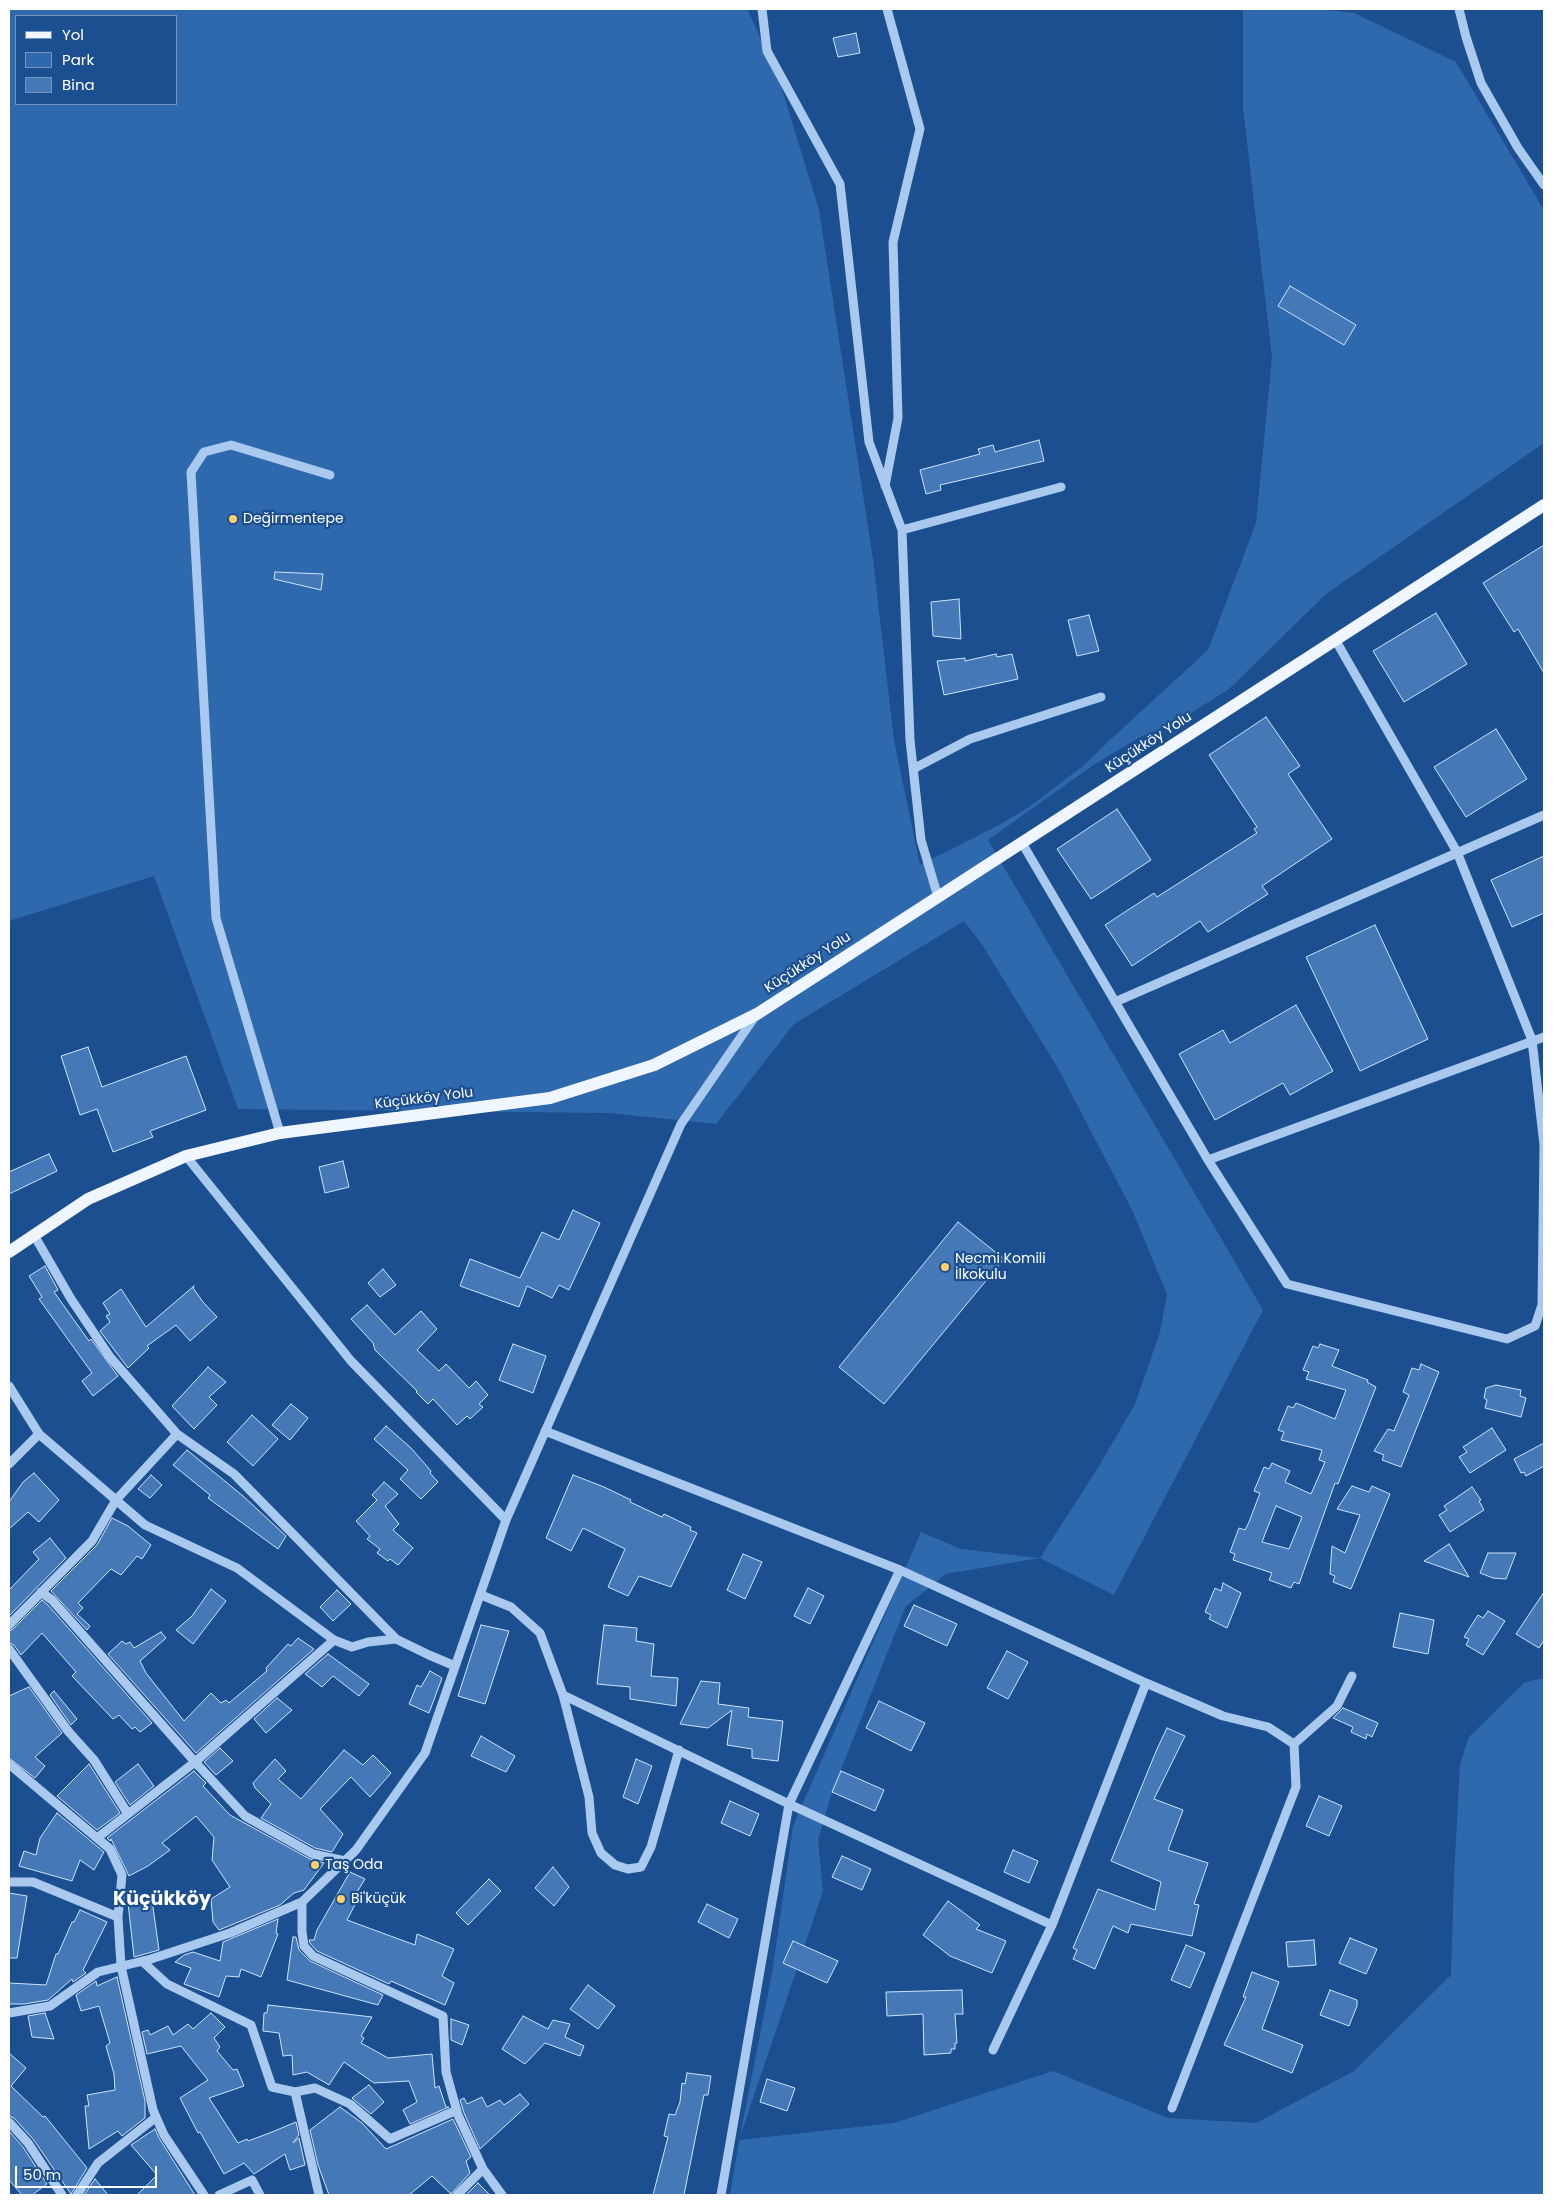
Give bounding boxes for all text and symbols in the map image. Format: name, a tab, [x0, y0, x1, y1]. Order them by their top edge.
legend	[15, 15, 178, 105]
text: Yol	[62, 24, 84, 45]
text: Park	[62, 49, 94, 70]
text: Bina	[62, 74, 95, 95]
place label: Değirmentepe	[243, 511, 344, 527]
marker: Değirmentepe	[227, 513, 239, 525]
street label: Küçükköy Yolu	[1103, 709, 1195, 777]
street label: Küçükköy Yolu	[762, 929, 854, 997]
street label: Küçükköy Yolu	[374, 1085, 474, 1113]
place label: Necmi Komili İlkokulu	[955, 1251, 1046, 1284]
marker: Necmi Komili İlkokulu	[939, 1261, 951, 1273]
place label: Taş Oda	[325, 1857, 383, 1873]
marker: Taş Oda	[309, 1859, 321, 1871]
district label: Küçükköy	[113, 1889, 211, 1911]
place label: Bi'küçük	[351, 1891, 406, 1907]
marker: Bi'küçük	[335, 1893, 347, 1905]
scale bar	[18, 2156, 160, 2188]
text: 50 m	[23, 2164, 61, 2185]

